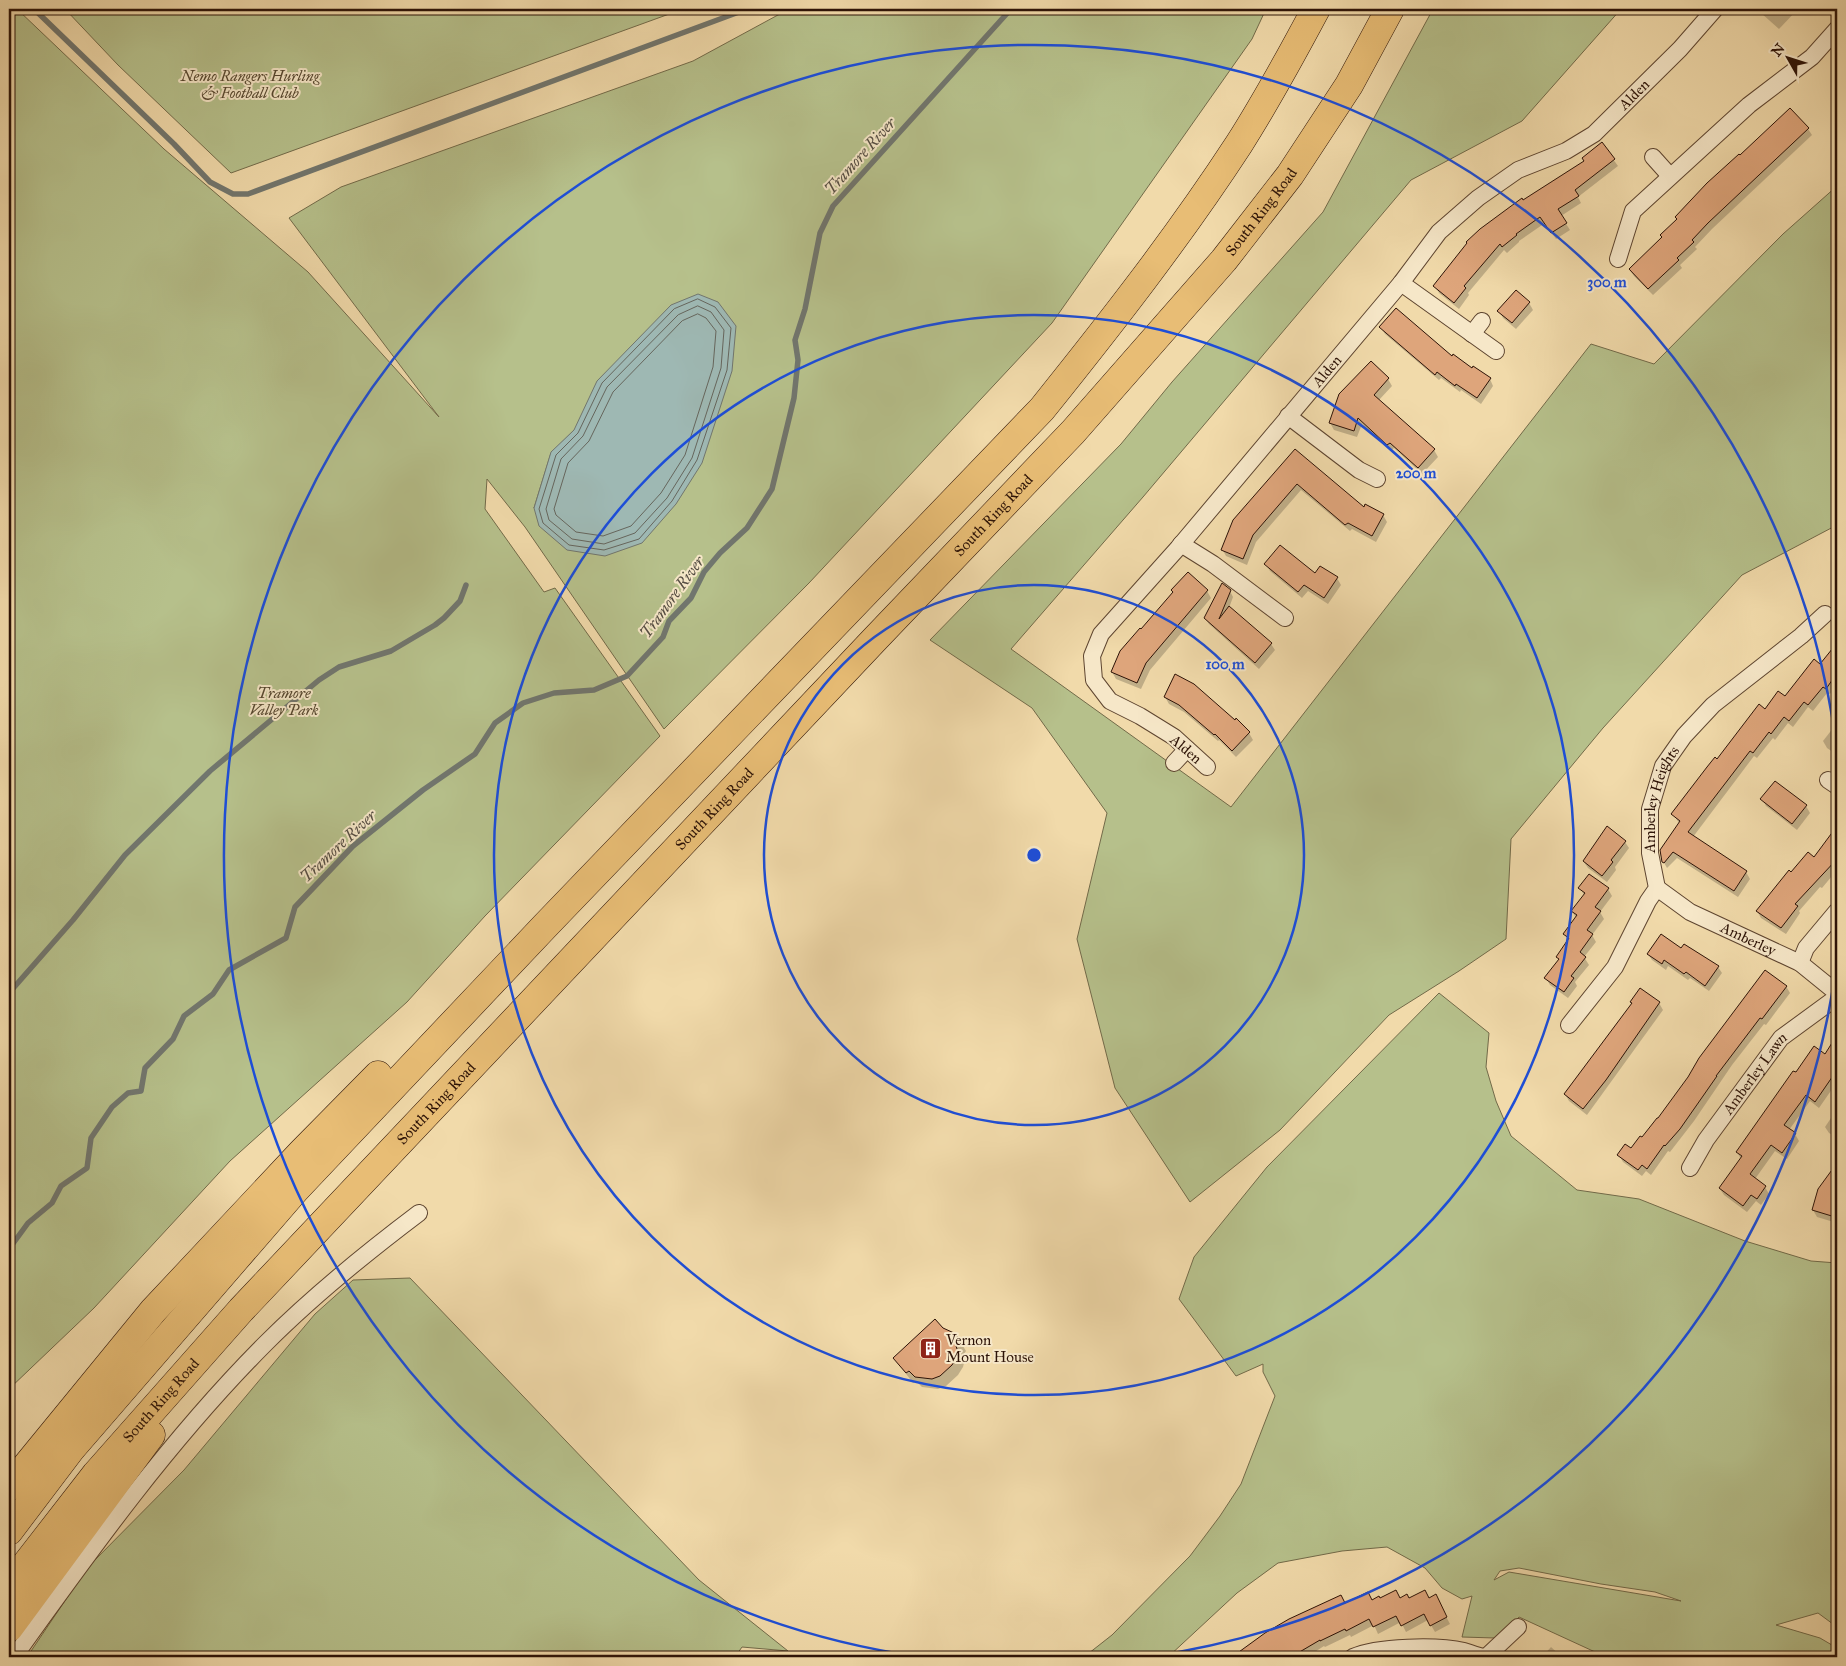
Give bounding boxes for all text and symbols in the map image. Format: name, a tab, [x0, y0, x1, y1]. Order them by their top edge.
north arrow	[1764, 32, 1814, 82]
text: N	[1768, 40, 1789, 60]
park label: Nemo Rangers Hurling & Football Club	[180, 67, 321, 102]
street label: Alden	[1614, 75, 1653, 114]
water label: Tramore River	[821, 113, 900, 198]
street label: South Ring Road	[1222, 164, 1301, 259]
text: 300 m	[1587, 273, 1627, 292]
street label: Alden	[1308, 352, 1345, 391]
text: 200 m	[1396, 464, 1437, 482]
street label: South Ring Road	[950, 470, 1037, 560]
water label: Tramore River	[636, 551, 709, 642]
text: 100 m	[1205, 655, 1245, 673]
park label: Tramore Valley Park	[249, 684, 319, 719]
street label: Alden	[1166, 730, 1206, 767]
street label: Amberley Heights	[1641, 742, 1683, 854]
street label: South Ring Road	[671, 764, 758, 854]
water label: Tramore River	[296, 805, 381, 886]
centre of rings	[1025, 846, 1043, 864]
street label: Amberley	[1717, 918, 1780, 960]
street label: Amberley Lawn	[1718, 1028, 1790, 1119]
street label: South Ring Road	[393, 1058, 480, 1148]
place label: Vernon Mount House	[945, 1331, 1034, 1366]
building icon: Vernon Mount House	[918, 1337, 942, 1361]
street label: South Ring Road	[119, 1354, 203, 1446]

